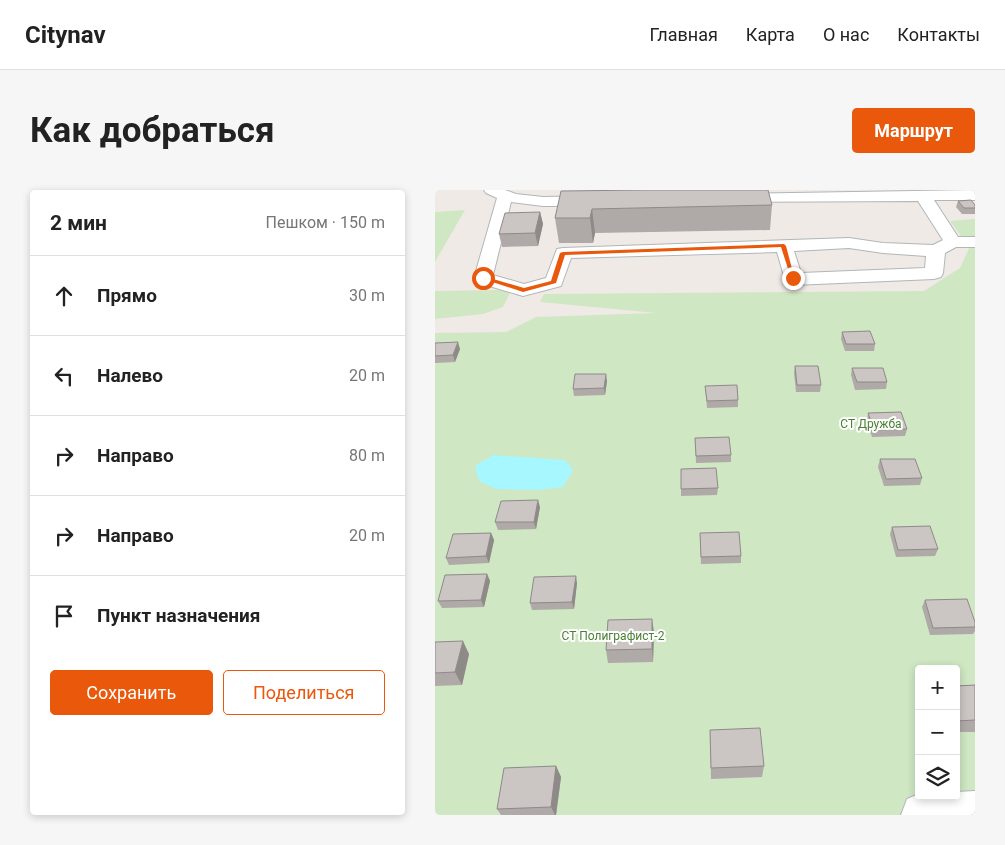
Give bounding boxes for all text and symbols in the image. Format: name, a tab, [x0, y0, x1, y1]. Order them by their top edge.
text: Citynav	[25, 21, 106, 49]
text: Главная	[649, 24, 718, 45]
text: Карта	[746, 24, 795, 45]
text: О нас	[823, 24, 869, 45]
text: Контакты	[897, 24, 980, 45]
button: Маршрут	[852, 108, 975, 153]
text: Как добраться	[30, 110, 275, 151]
text: 2 мин	[50, 211, 107, 235]
text: Пешком · 150 m	[266, 213, 385, 232]
route start	[472, 267, 495, 290]
route end	[782, 267, 805, 290]
icon: ahead	[50, 282, 78, 310]
text: Прямо	[97, 284, 157, 307]
text: 30 m	[349, 286, 385, 305]
icon: left	[50, 362, 78, 390]
text: Налево	[97, 364, 163, 387]
text: 20 m	[349, 366, 385, 385]
park label: СТ Дружба	[840, 417, 902, 431]
icon: right	[50, 442, 78, 470]
text: Направо	[97, 444, 174, 467]
text: 80 m	[349, 446, 385, 465]
icon: right	[50, 522, 78, 550]
text: Направо	[97, 524, 174, 547]
text: 20 m	[349, 526, 385, 545]
icon: arrive	[50, 602, 78, 630]
text: Пункт назначения	[97, 604, 260, 627]
park label: СТ Полиграфист-2	[562, 629, 665, 643]
map controls	[915, 665, 960, 800]
button: +	[915, 665, 960, 710]
button: Сохранить	[50, 670, 213, 715]
button: Поделиться	[223, 670, 385, 715]
button: −	[915, 710, 960, 755]
button: layers	[915, 755, 960, 800]

